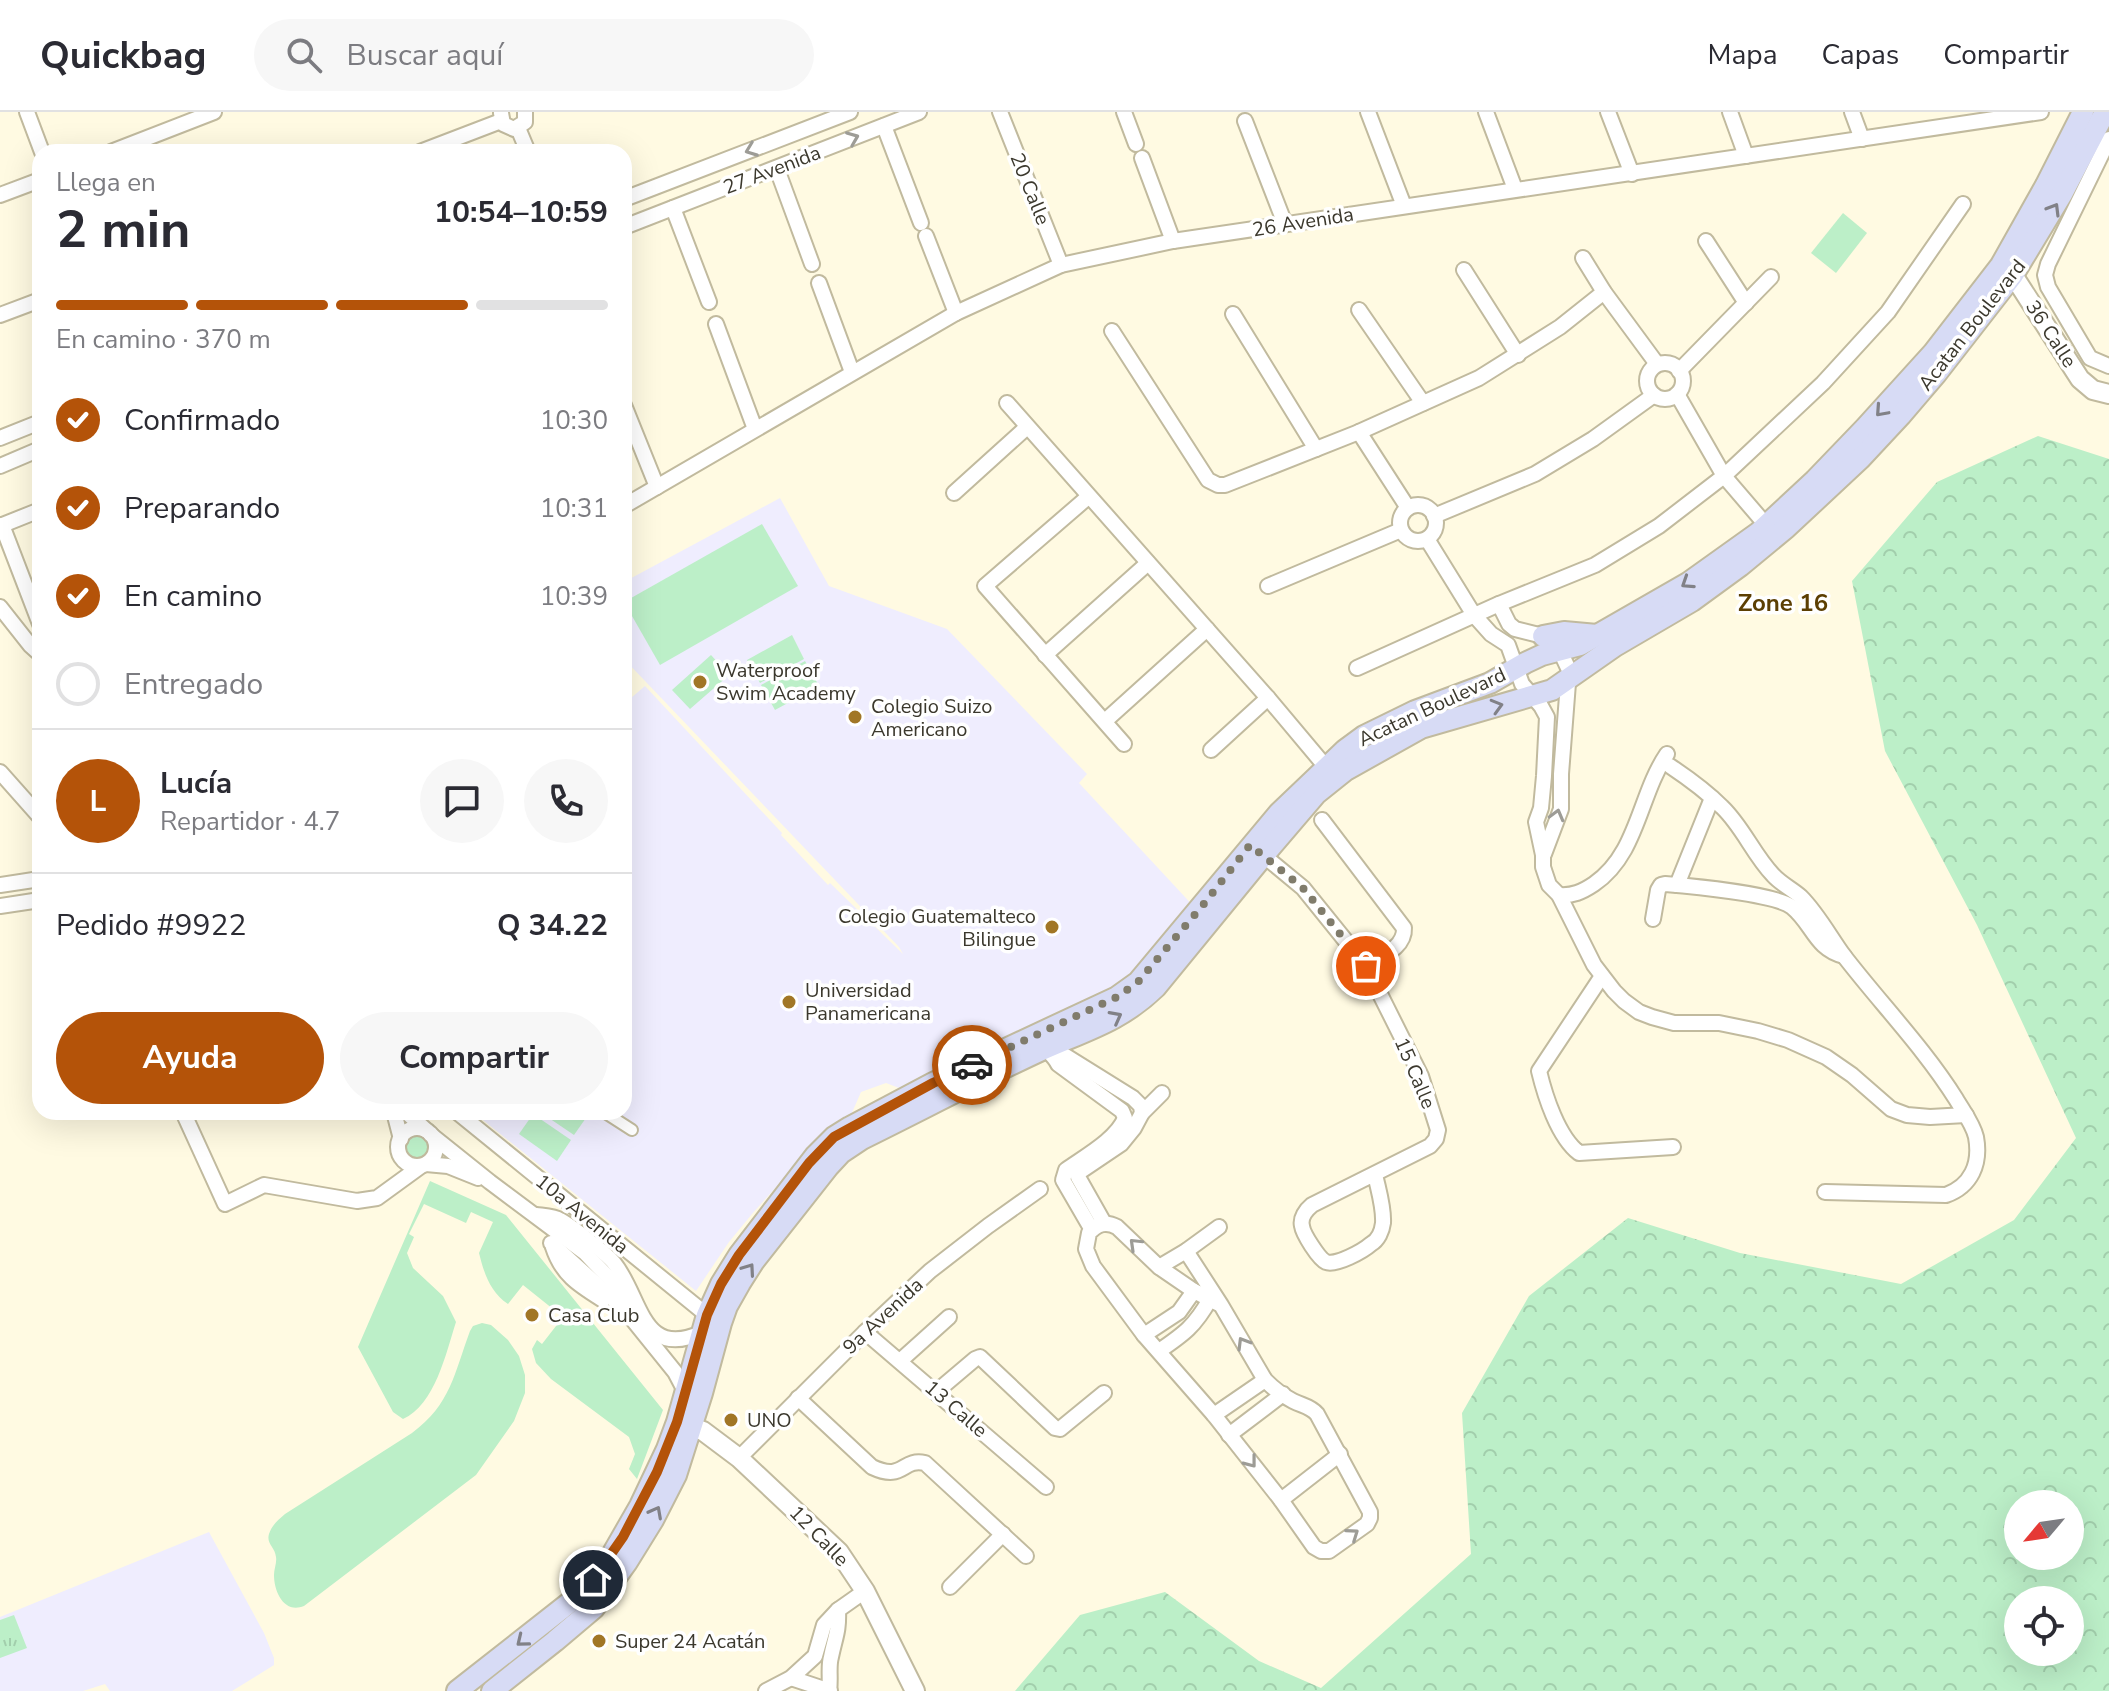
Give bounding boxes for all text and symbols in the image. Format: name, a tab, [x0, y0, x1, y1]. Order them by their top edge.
search box	[254, 19, 814, 91]
text: Quickbag	[40, 30, 206, 81]
icon: search	[282, 33, 326, 77]
text: Buscar aquí	[346, 35, 503, 76]
text: Mapa	[1708, 36, 1777, 74]
text: Capas	[1821, 36, 1899, 74]
text: Compartir	[1943, 36, 2069, 74]
one-way arrow	[845, 131, 859, 148]
street label: 27 Avenida	[719, 139, 825, 201]
one-way arrow	[745, 140, 759, 157]
street label: 20 Calle	[1003, 149, 1057, 229]
text: Llega en	[56, 165, 156, 200]
text: 10:54–10:59	[434, 192, 608, 233]
text: 2 min	[56, 194, 191, 265]
street label: 26 Avenida	[1250, 201, 1356, 243]
one-way arrow	[2044, 203, 2059, 218]
street label: Acatan Boulevard	[1912, 254, 2032, 396]
street label: 36 Calle	[2019, 295, 2083, 373]
text: En camino · 370 m	[56, 322, 271, 357]
icon: check	[56, 398, 100, 442]
text: Confirmado	[124, 400, 280, 441]
one-way arrow	[1876, 402, 1890, 417]
text: 10:30	[540, 403, 608, 438]
icon: check	[56, 486, 100, 530]
text: Preparando	[124, 488, 280, 529]
text: 10:31	[540, 491, 608, 526]
icon: check	[56, 574, 100, 618]
one-way arrow	[1681, 574, 1695, 589]
text: En camino	[124, 576, 262, 617]
text: 10:39	[540, 579, 608, 614]
district label: Zone 16	[1738, 587, 1828, 619]
place label: Waterproof Swim Academy	[716, 657, 856, 707]
street label: Acatan Boulevard	[1354, 661, 1510, 753]
text: Entregado	[124, 664, 263, 705]
marker: Waterproof Swim Academy	[691, 673, 709, 691]
place label: Colegio Suizo Americano	[871, 693, 992, 743]
one-way arrow	[1490, 698, 1504, 715]
marker: Colegio Suizo Americano	[846, 708, 864, 726]
button: chat	[420, 759, 504, 843]
button: phone	[524, 759, 608, 843]
text: Lucía	[160, 763, 232, 804]
text: L	[90, 781, 106, 822]
text: Repartidor · 4.7	[160, 804, 340, 839]
one-way arrow	[1548, 809, 1564, 822]
place label: Colegio Guatemalteco Bilingue	[838, 903, 1036, 953]
text: Pedido #9922	[56, 905, 247, 946]
text: Q 34.22	[497, 905, 608, 946]
marker: Colegio Guatemalteco Bilingue	[1043, 918, 1061, 936]
pin	[1332, 932, 1400, 1000]
icon: bag	[1344, 944, 1388, 988]
place label: Universidad Panamericana	[805, 977, 931, 1027]
marker: Universidad Panamericana	[780, 993, 798, 1011]
button: Ayuda	[56, 1012, 324, 1104]
button: Compartir	[340, 1012, 608, 1104]
one-way arrow	[1107, 1012, 1122, 1027]
courier	[932, 1025, 1012, 1105]
street label: 15 Calle	[1388, 1033, 1442, 1113]
icon: car	[950, 1043, 994, 1087]
street label: 10a Avenida	[530, 1168, 634, 1260]
one-way arrow	[1130, 1239, 1144, 1253]
one-way arrow	[740, 1263, 755, 1277]
street label: 9a Avenida	[837, 1272, 929, 1360]
place label: Casa Club	[548, 1302, 639, 1329]
marker: Casa Club	[523, 1306, 541, 1324]
one-way arrow	[1237, 1337, 1253, 1352]
street label: 13 Calle	[919, 1374, 993, 1444]
place label: UNO	[747, 1407, 792, 1434]
marker: UNO	[722, 1411, 740, 1429]
one-way arrow	[1241, 1453, 1255, 1468]
north arrow	[2004, 1490, 2084, 1570]
map controls	[2004, 1490, 2084, 1666]
street label: 12 Calle	[783, 1500, 855, 1572]
one-way arrow	[647, 1506, 662, 1521]
one-way arrow	[1344, 1529, 1358, 1544]
pin	[559, 1546, 627, 1614]
icon: home	[571, 1558, 615, 1602]
button: locate	[2004, 1586, 2084, 1666]
place label: Super 24 Acatán	[615, 1628, 765, 1655]
one-way arrow	[516, 1632, 531, 1646]
marker: Super 24 Acatán	[590, 1632, 608, 1650]

